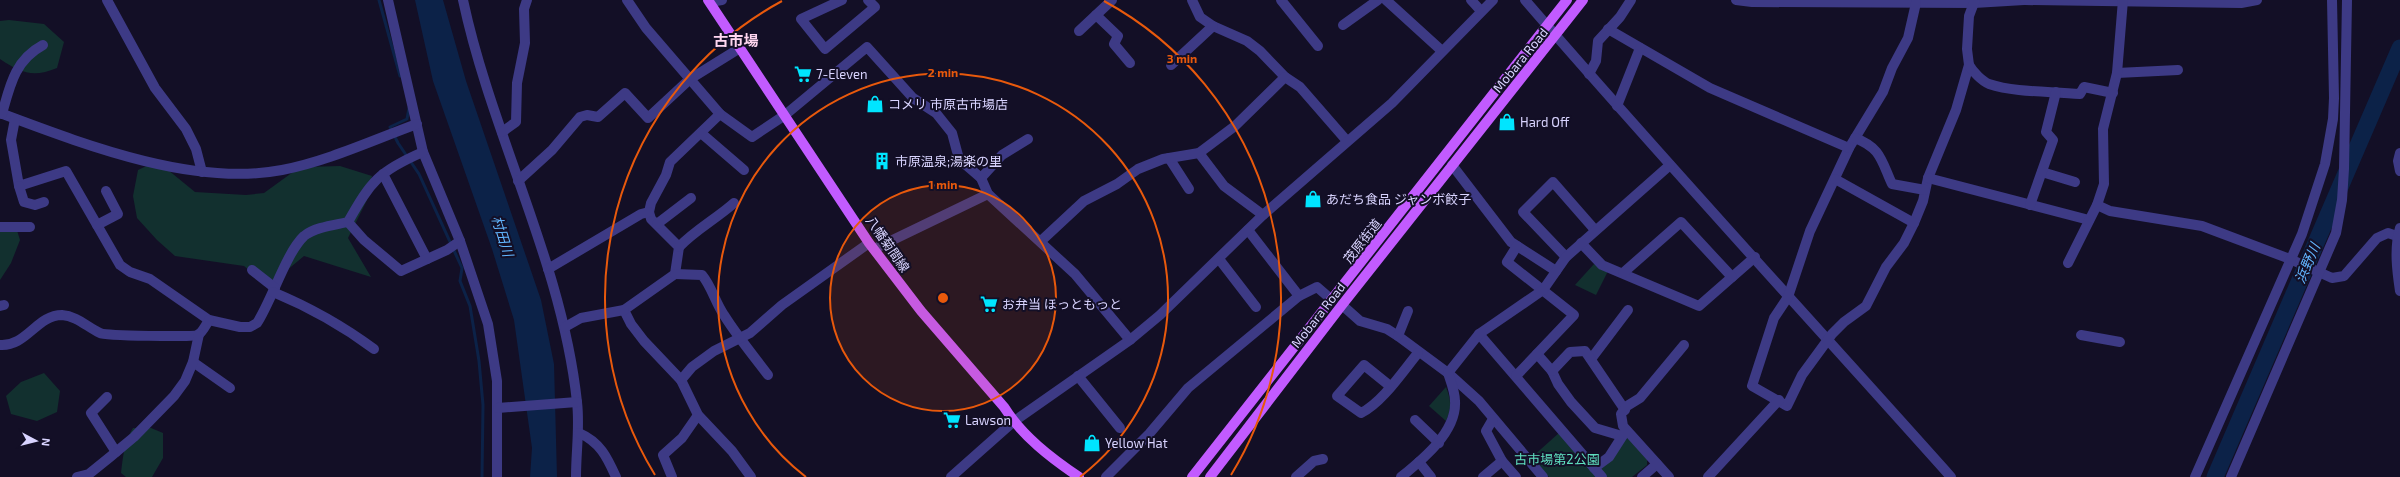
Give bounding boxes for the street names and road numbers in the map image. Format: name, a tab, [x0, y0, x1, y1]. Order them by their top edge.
street label: Mobara Road	[1489, 24, 1551, 96]
street label: 八幡菊間線	[863, 213, 913, 275]
street label: 茂原街道	[1340, 216, 1384, 266]
street label: Mobara Road	[1288, 279, 1348, 351]

